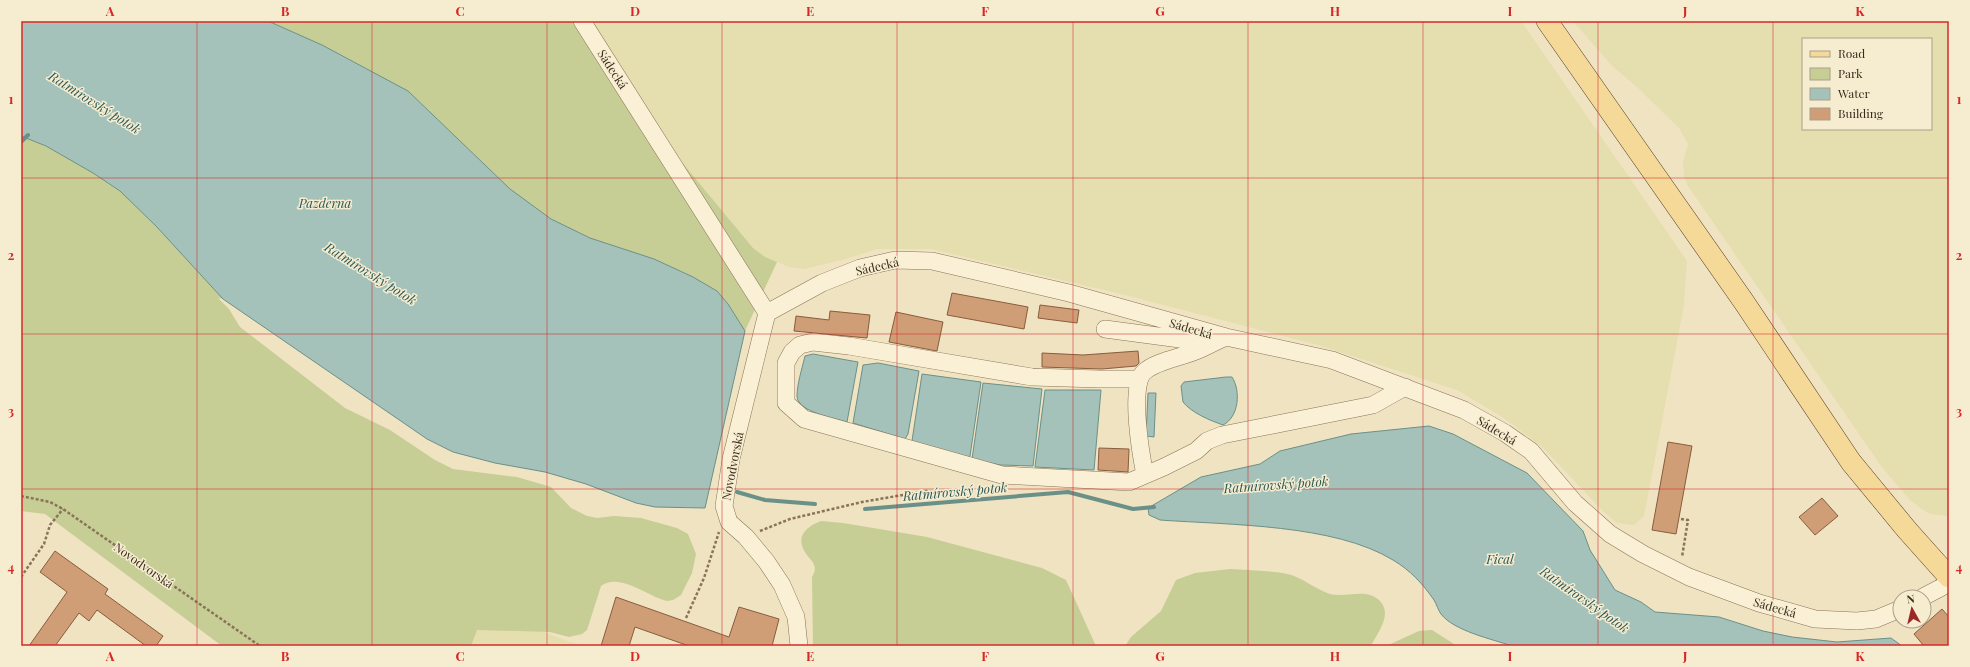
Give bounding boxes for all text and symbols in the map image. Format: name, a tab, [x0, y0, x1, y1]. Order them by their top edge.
text: A	[105, 2, 115, 19]
text: B	[281, 2, 290, 19]
text: C	[455, 2, 465, 19]
text: D	[630, 2, 640, 19]
text: E	[806, 2, 814, 19]
text: F	[981, 2, 989, 19]
text: G	[1155, 2, 1165, 19]
text: H	[1330, 2, 1340, 19]
text: I	[1508, 2, 1513, 19]
text: J	[1682, 2, 1688, 19]
text: K	[1855, 2, 1865, 19]
legend	[1802, 38, 1932, 130]
text: Road	[1838, 45, 1865, 61]
street label: Sádecká	[594, 46, 632, 92]
text: Park	[1838, 65, 1863, 81]
water label: Ratmírovský potok	[45, 66, 144, 137]
text: Water	[1837, 85, 1871, 101]
text: 1	[9, 90, 14, 107]
text: 1	[1957, 90, 1962, 107]
text: Building	[1838, 105, 1884, 121]
water label: Pazderna	[298, 194, 351, 211]
water label: Ratmírovský potok	[321, 237, 420, 308]
text: 2	[8, 246, 15, 263]
text: 2	[1956, 246, 1963, 263]
street label: Sádecká	[854, 253, 900, 279]
street label: Sádecká	[1168, 314, 1214, 342]
text: 3	[8, 402, 14, 419]
text: 3	[1956, 402, 1962, 419]
street label: Sádecká	[1474, 412, 1520, 448]
street label: Novodvorská	[718, 430, 746, 502]
water label: Ratmírovský potok	[1222, 472, 1329, 496]
water label: Ratmírovský potok	[901, 478, 1008, 504]
street label: Novodvorská	[111, 538, 177, 592]
water label: Fical	[1485, 550, 1515, 567]
text: 4	[8, 558, 15, 575]
text: 4	[1956, 558, 1963, 575]
water label: Ratmírovský potok	[1536, 561, 1633, 636]
north arrow	[1892, 589, 1932, 629]
text: N	[1906, 591, 1916, 607]
street label: Sádecká	[1752, 593, 1798, 621]
text: A	[105, 647, 115, 664]
text: B	[281, 647, 290, 664]
text: C	[455, 647, 465, 664]
text: D	[630, 647, 640, 664]
text: E	[806, 647, 814, 664]
text: F	[981, 647, 989, 664]
text: G	[1155, 647, 1165, 664]
text: H	[1330, 647, 1340, 664]
text: I	[1508, 647, 1513, 664]
text: J	[1682, 647, 1688, 664]
text: K	[1855, 647, 1865, 664]

